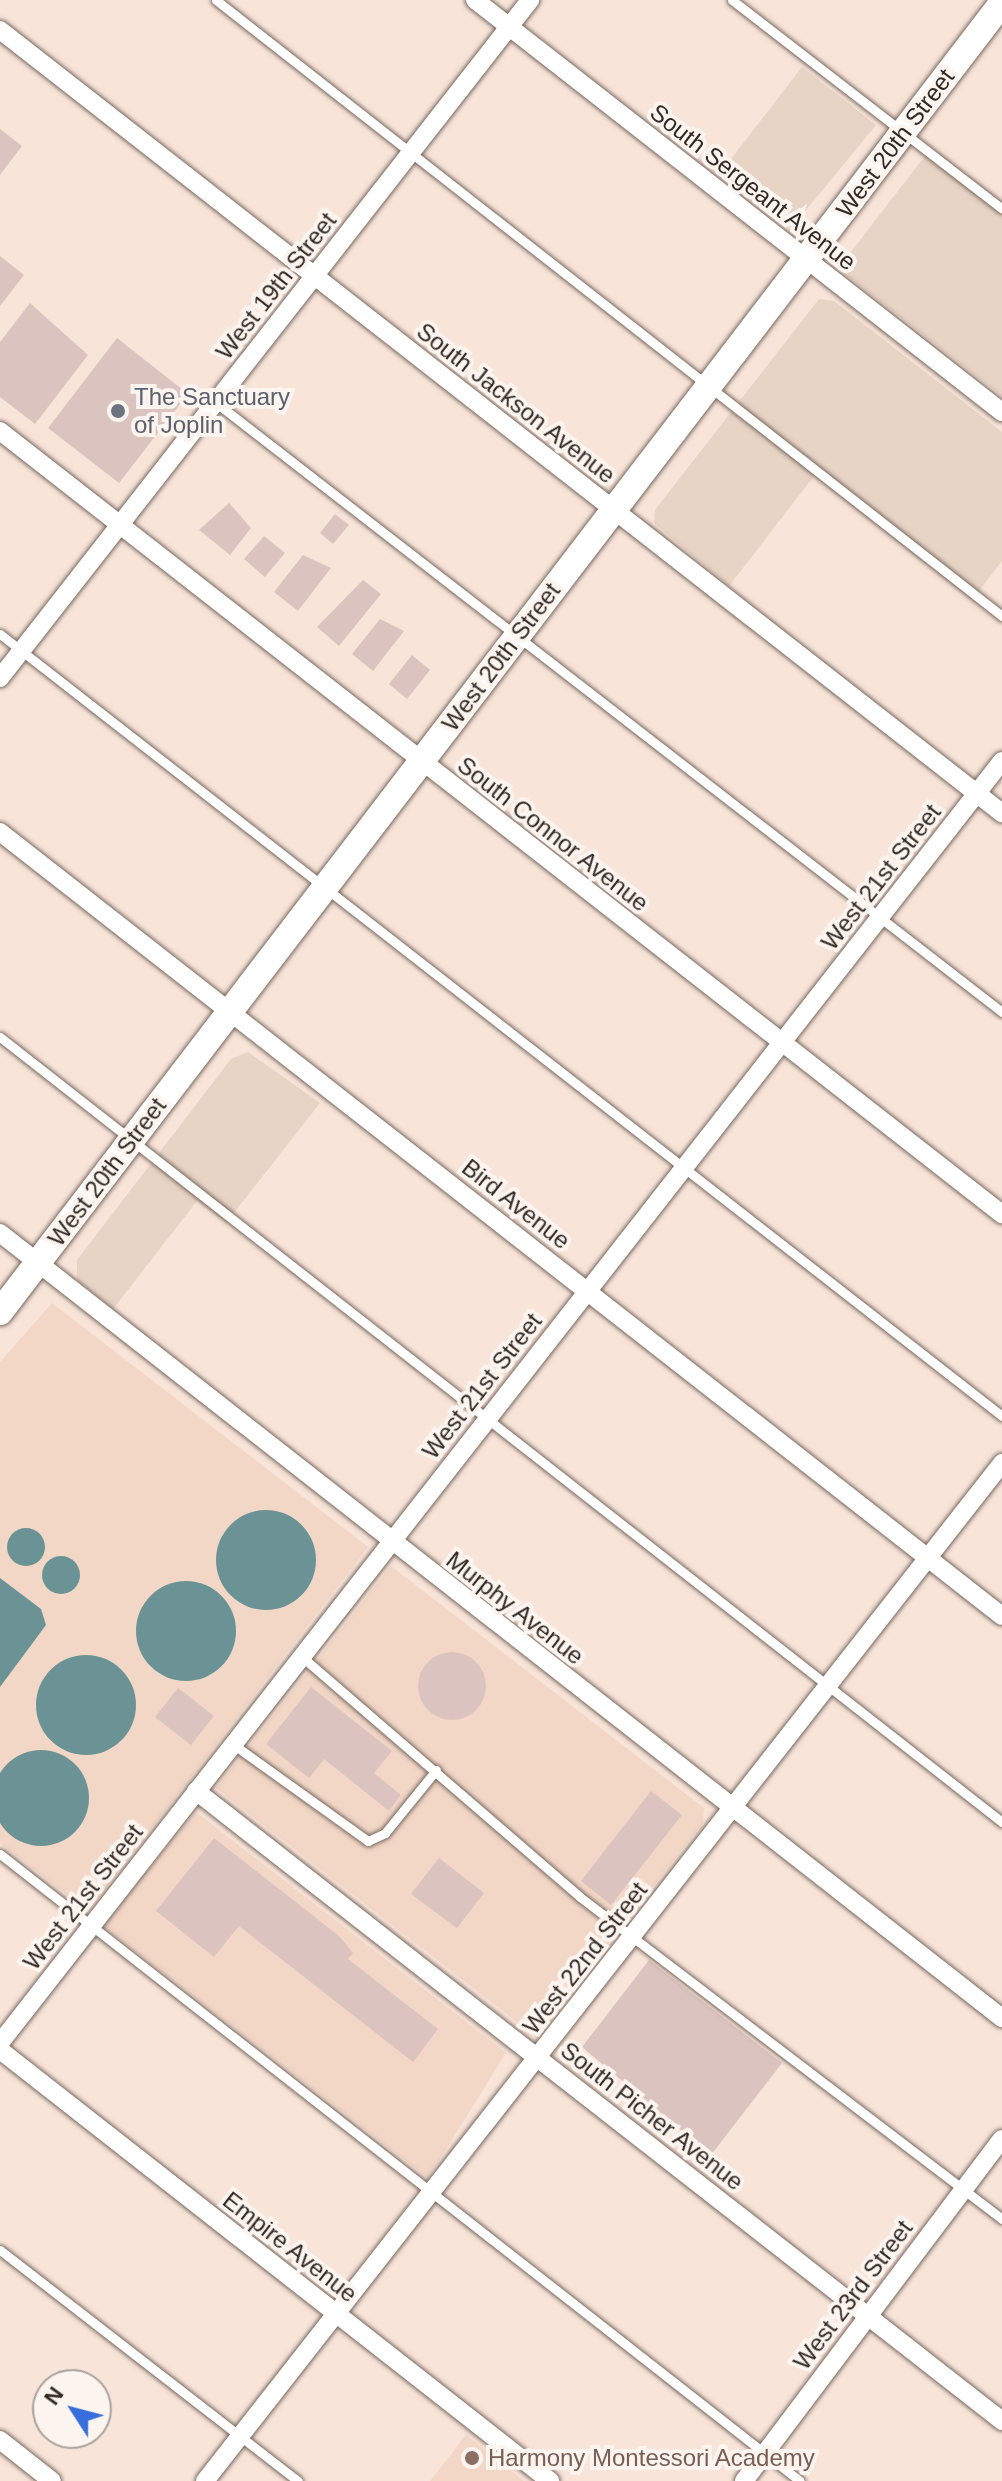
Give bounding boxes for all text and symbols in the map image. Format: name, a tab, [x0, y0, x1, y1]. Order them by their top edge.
street label: West 20th Street	[830, 63, 960, 223]
street label: South Sergeant Avenue	[644, 97, 862, 277]
street label: West 19th Street	[210, 207, 342, 365]
street label: South Jackson Avenue	[411, 316, 621, 490]
place label: The Sanctuary of Joplin	[134, 383, 290, 439]
marker: The Sanctuary of Joplin	[109, 402, 127, 420]
street label: West 20th Street	[436, 577, 566, 737]
street label: South Connor Avenue	[451, 750, 655, 918]
street label: West 21st Street	[815, 798, 947, 956]
street label: West 20th Street	[42, 1092, 172, 1252]
street label: Bird Avenue	[456, 1153, 576, 1255]
street label: West 21st Street	[416, 1307, 548, 1465]
street label: Murphy Avenue	[440, 1545, 590, 1671]
street label: West 21st Street	[17, 1818, 149, 1976]
street label: West 22nd Street	[517, 1876, 653, 2040]
street label: South Picher Avenue	[554, 2035, 750, 2197]
street label: Empire Avenue	[217, 2185, 363, 2309]
street label: West 23rd Street	[787, 2215, 919, 2375]
north arrow	[32, 2369, 112, 2449]
text: N	[39, 2382, 69, 2410]
place label: Harmony Montessori Academy	[488, 2444, 816, 2472]
marker: Harmony Montessori Academy	[463, 2449, 481, 2467]

